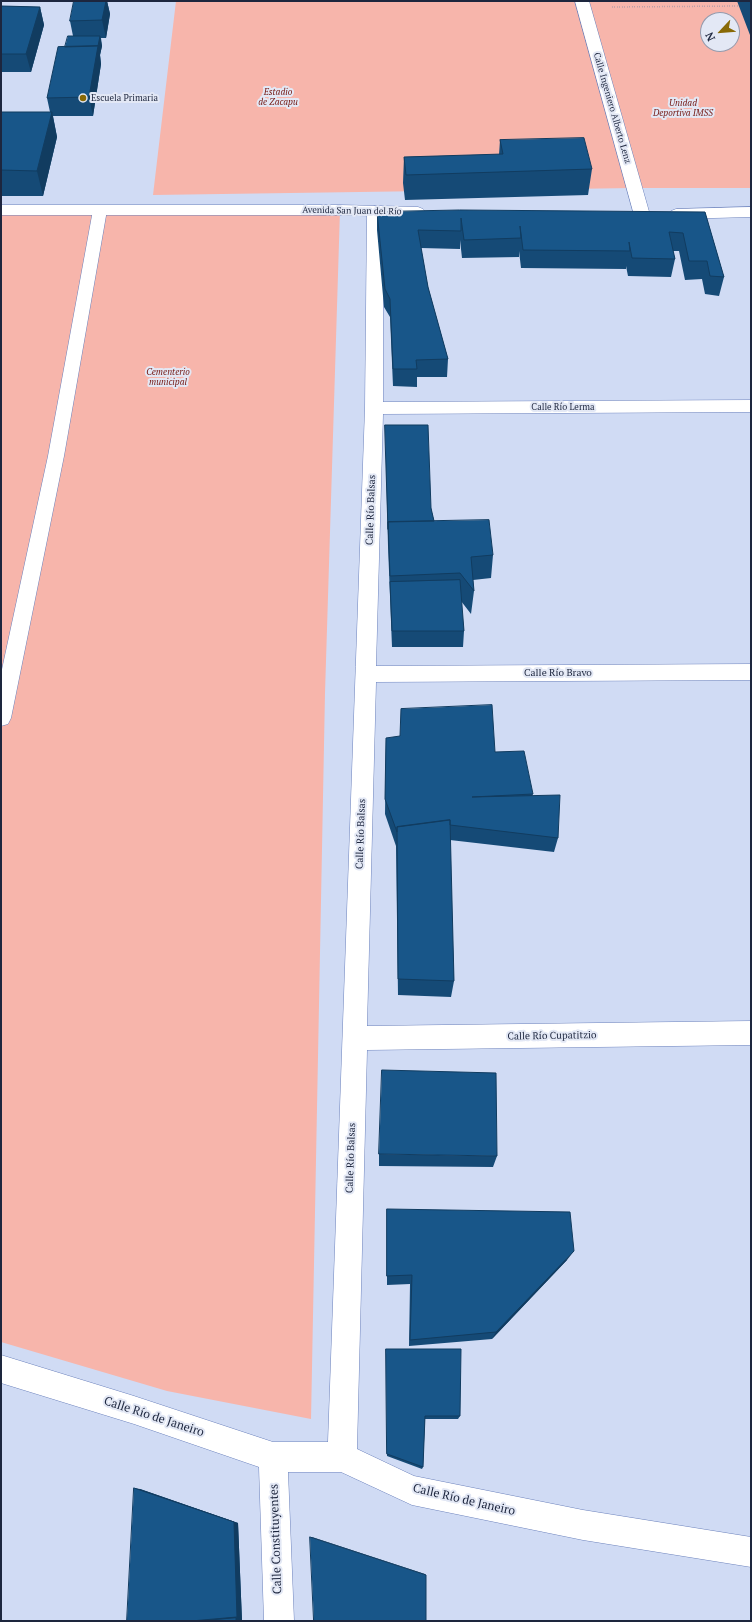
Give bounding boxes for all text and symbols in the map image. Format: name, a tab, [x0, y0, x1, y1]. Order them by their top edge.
north arrow	[700, 12, 740, 52]
text: N	[702, 30, 718, 44]
street label: Calle Ingeniero Alberto Lenz	[591, 51, 633, 165]
park label: Estadio de Zacapu	[258, 87, 298, 108]
marker: Escuela Primaria	[78, 93, 88, 103]
place label: Escuela Primaria	[91, 93, 158, 103]
park label: Unidad Deportiva IMSS	[653, 98, 713, 119]
street label: Avenida San Juan del Río	[302, 205, 402, 217]
park label: Cementerio municipal	[146, 367, 190, 388]
street label: Calle Río Lerma	[531, 402, 595, 412]
street label: Calle Río Balsas	[364, 475, 378, 545]
street label: Calle Río Bravo	[524, 667, 592, 679]
street label: Calle Río Balsas	[354, 799, 368, 869]
street label: Calle Río Cupatitzio	[507, 1029, 597, 1043]
street label: Calle Río Balsas	[344, 1123, 358, 1193]
street label: Calle Río de Janeiro	[102, 1394, 206, 1440]
street label: Calle Río de Janeiro	[411, 1481, 517, 1519]
street label: Calle Constituyentes	[267, 1484, 285, 1594]

